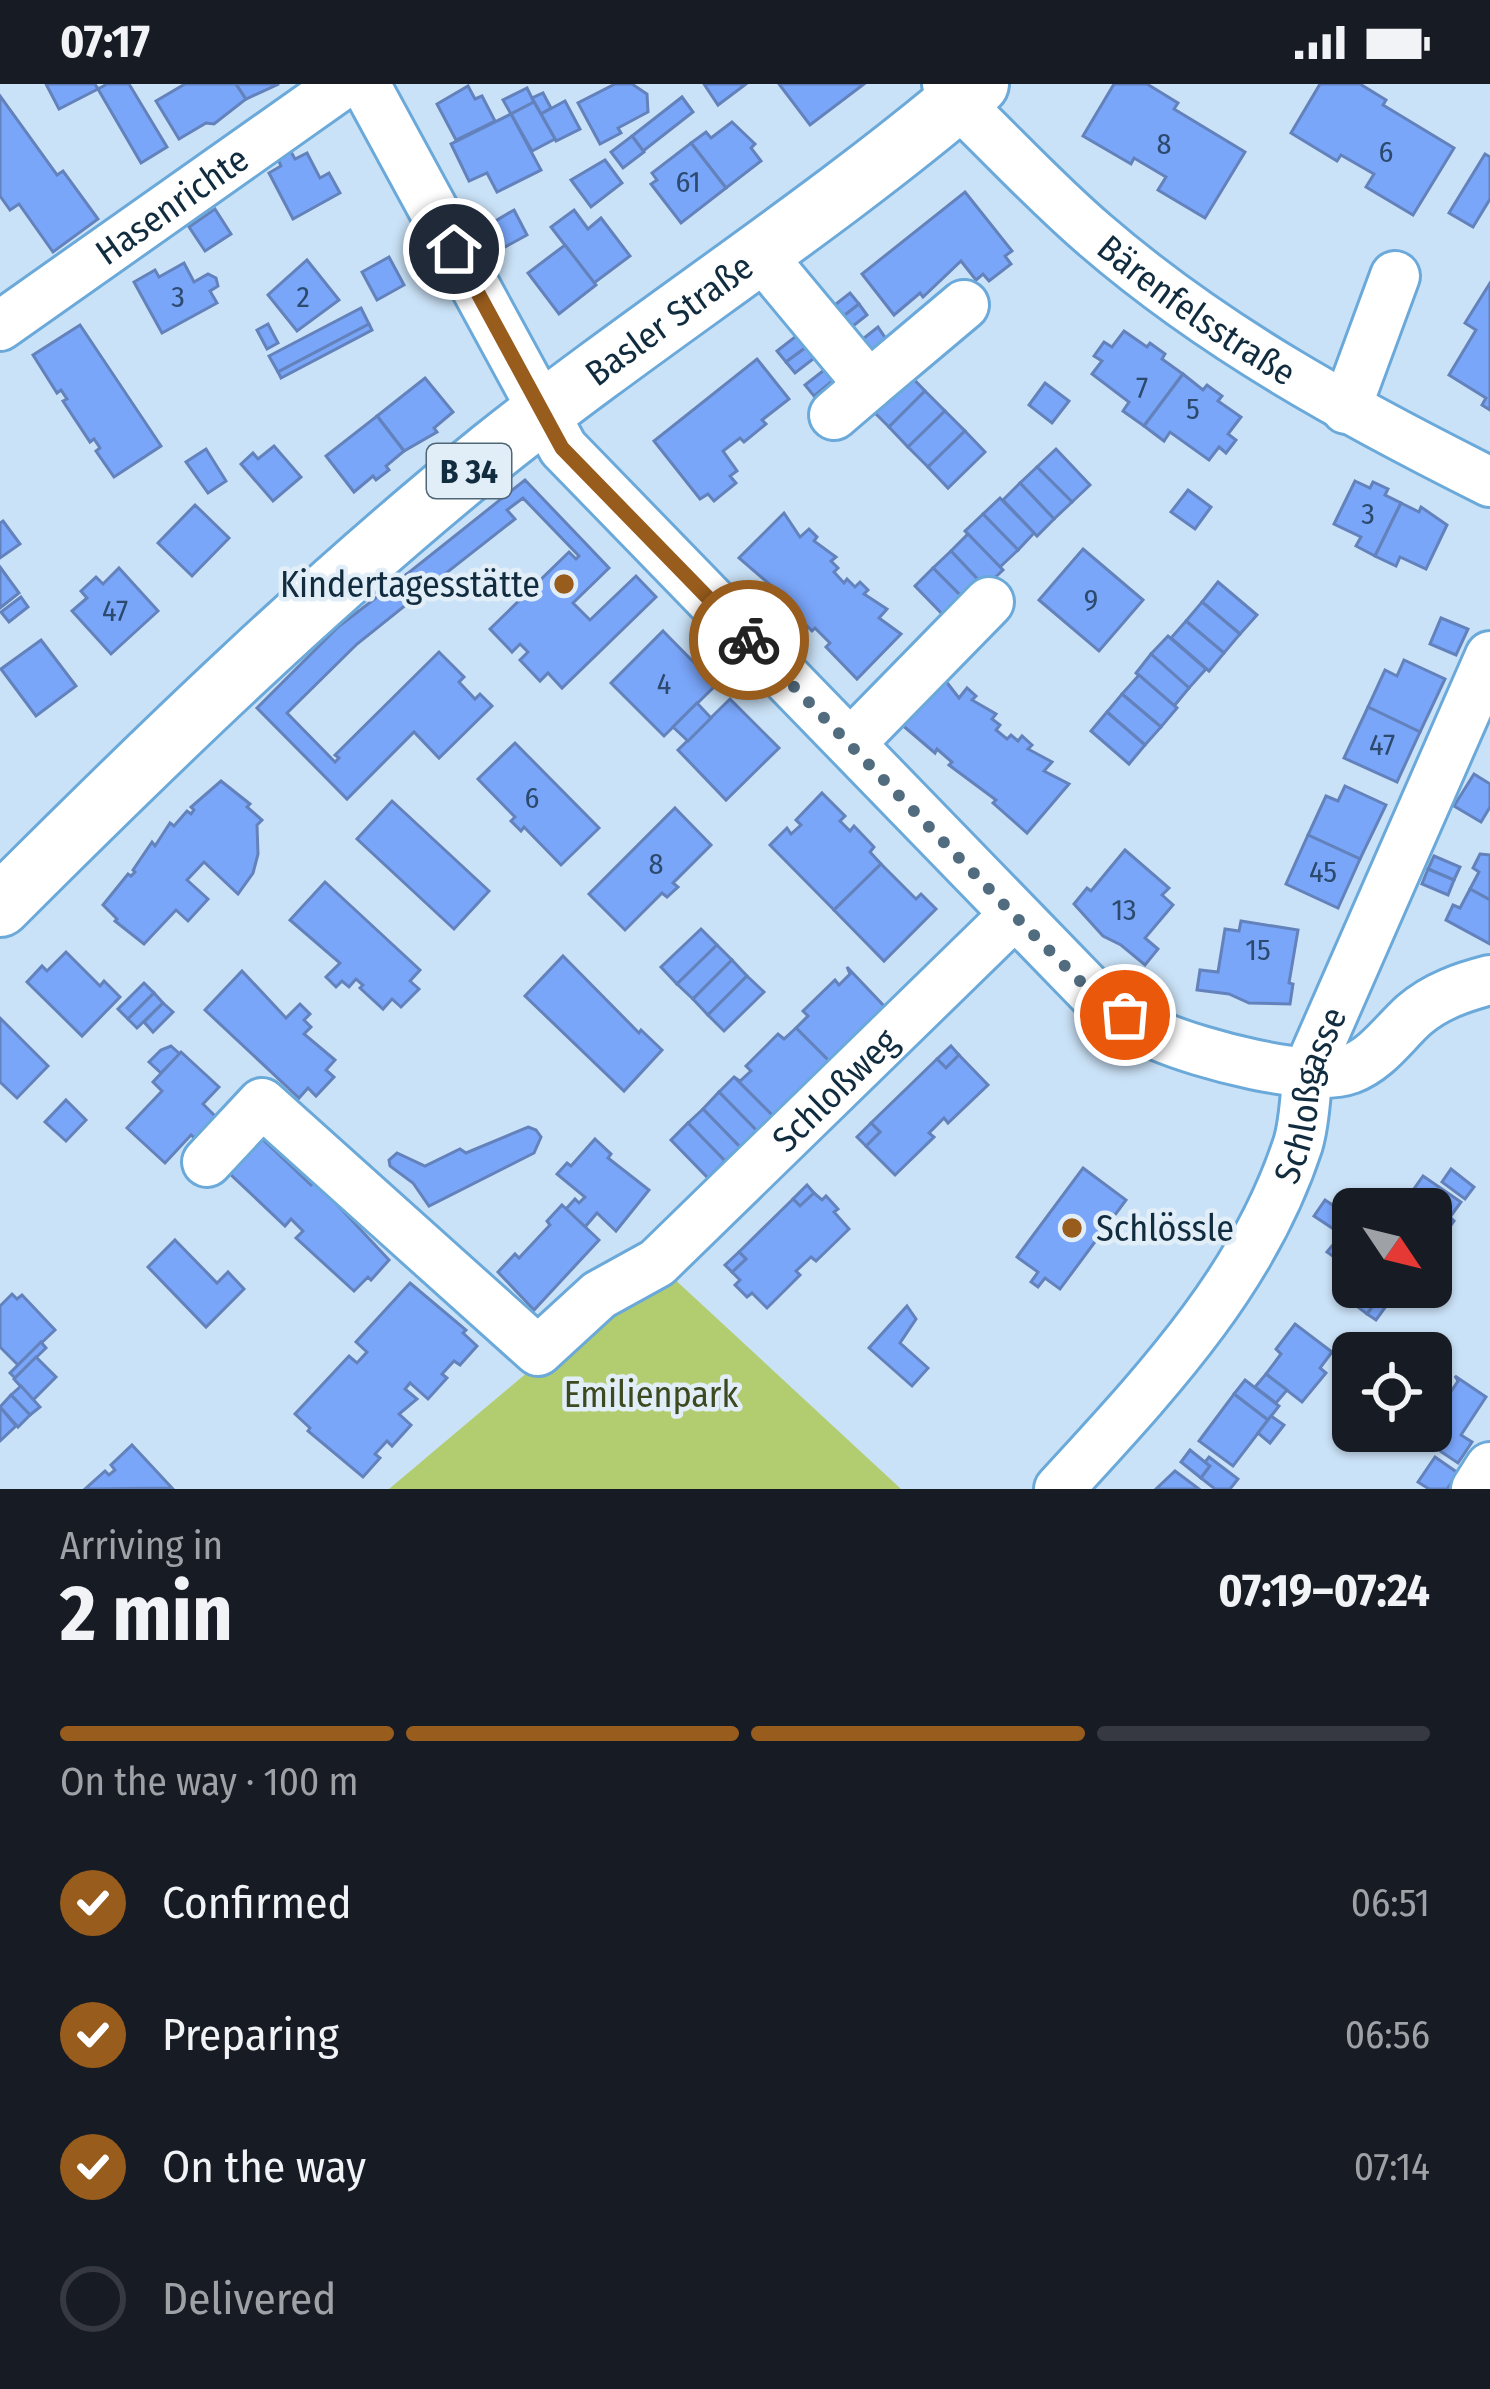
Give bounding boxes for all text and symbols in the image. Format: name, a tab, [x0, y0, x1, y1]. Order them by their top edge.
text: 07:17	[60, 15, 150, 69]
house number: 8	[1157, 126, 1172, 162]
house number: 6	[1379, 134, 1393, 170]
street label: Hasenrichte	[87, 137, 257, 275]
house number: 61	[675, 164, 701, 200]
pin	[403, 198, 505, 300]
icon: home	[421, 216, 487, 282]
street label: Bärenfelsstraße	[1088, 226, 1303, 395]
street label: Basler Straße	[577, 244, 762, 395]
house number: 3	[171, 279, 185, 315]
house number: 2	[296, 279, 310, 315]
house number: 7	[1136, 370, 1148, 406]
house number: 5	[1186, 391, 1200, 427]
road number: B 34	[427, 444, 511, 498]
house number: 3	[1361, 496, 1375, 532]
place label: Kindertagesstätte	[280, 563, 540, 607]
marker: Kindertagesstätte	[551, 571, 577, 597]
courier	[689, 580, 809, 700]
house number: 9	[1084, 582, 1098, 618]
house number: 47	[102, 593, 128, 629]
icon: bike	[716, 607, 782, 673]
house number: 4	[657, 666, 671, 702]
house number: 47	[1369, 727, 1395, 763]
house number: 6	[525, 780, 539, 816]
house number: 8	[649, 846, 664, 882]
house number: 45	[1309, 854, 1337, 890]
house number: 13	[1111, 892, 1137, 928]
house number: 15	[1245, 932, 1271, 968]
pin	[1074, 964, 1176, 1066]
icon: bag	[1092, 982, 1158, 1048]
street label: Schloßgasse	[1265, 1001, 1356, 1190]
street label: Schloßweg	[764, 1019, 907, 1161]
north arrow	[1332, 1188, 1452, 1308]
map controls	[1332, 1188, 1452, 1452]
place label: Schlössle	[1096, 1207, 1234, 1251]
marker: Schlössle	[1059, 1215, 1085, 1241]
button: locate	[1332, 1332, 1452, 1452]
park label: Emilienpark	[564, 1373, 738, 1417]
text: Arriving in	[60, 1523, 223, 1569]
text: 07:19–07:24	[1218, 1564, 1430, 1618]
text: 2 min	[60, 1567, 233, 1661]
text: On the way · 100 m	[60, 1759, 359, 1805]
icon: check	[60, 1870, 126, 1936]
text: Confirmed	[162, 1876, 352, 1930]
text: 06:51	[1351, 1880, 1430, 1926]
icon: check	[60, 2002, 126, 2068]
text: Preparing	[162, 2008, 339, 2062]
text: 06:56	[1345, 2012, 1430, 2058]
icon: check	[60, 2134, 126, 2200]
text: On the way	[162, 2140, 366, 2194]
text: 07:14	[1354, 2144, 1430, 2190]
text: Delivered	[162, 2272, 336, 2326]

